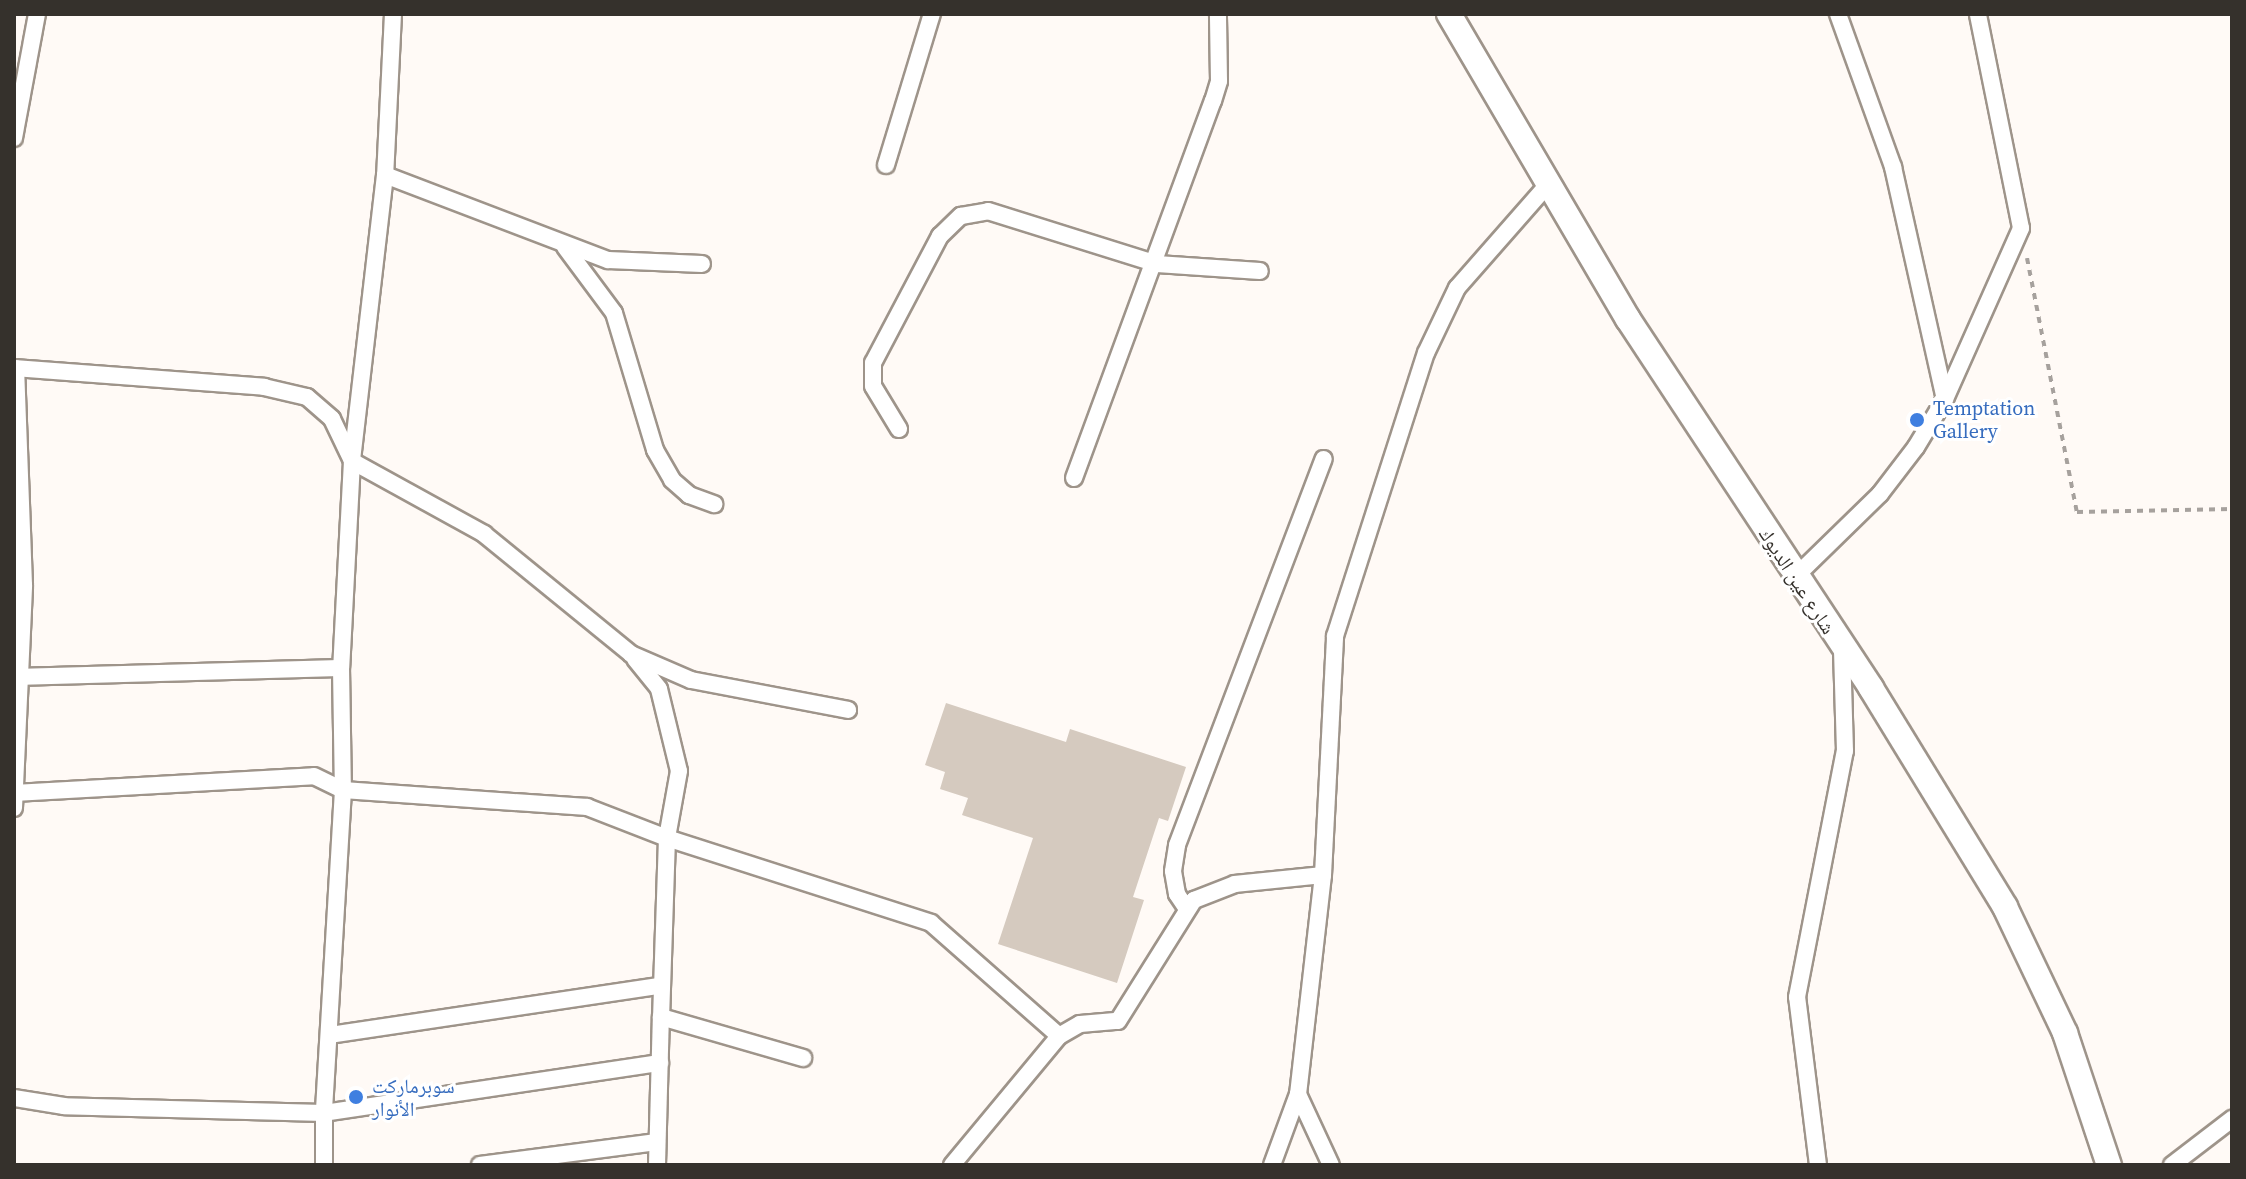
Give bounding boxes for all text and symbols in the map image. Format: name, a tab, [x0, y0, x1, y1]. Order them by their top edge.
place label: Temptation Gallery	[1933, 396, 2035, 443]
marker: Temptation Gallery	[1908, 411, 1926, 429]
street label: شارع عين الديوك	[1754, 523, 1840, 639]
place label: سوبرماركت الأنوار	[372, 1074, 455, 1121]
marker: سوبرماركت الأنوار	[347, 1088, 365, 1106]

